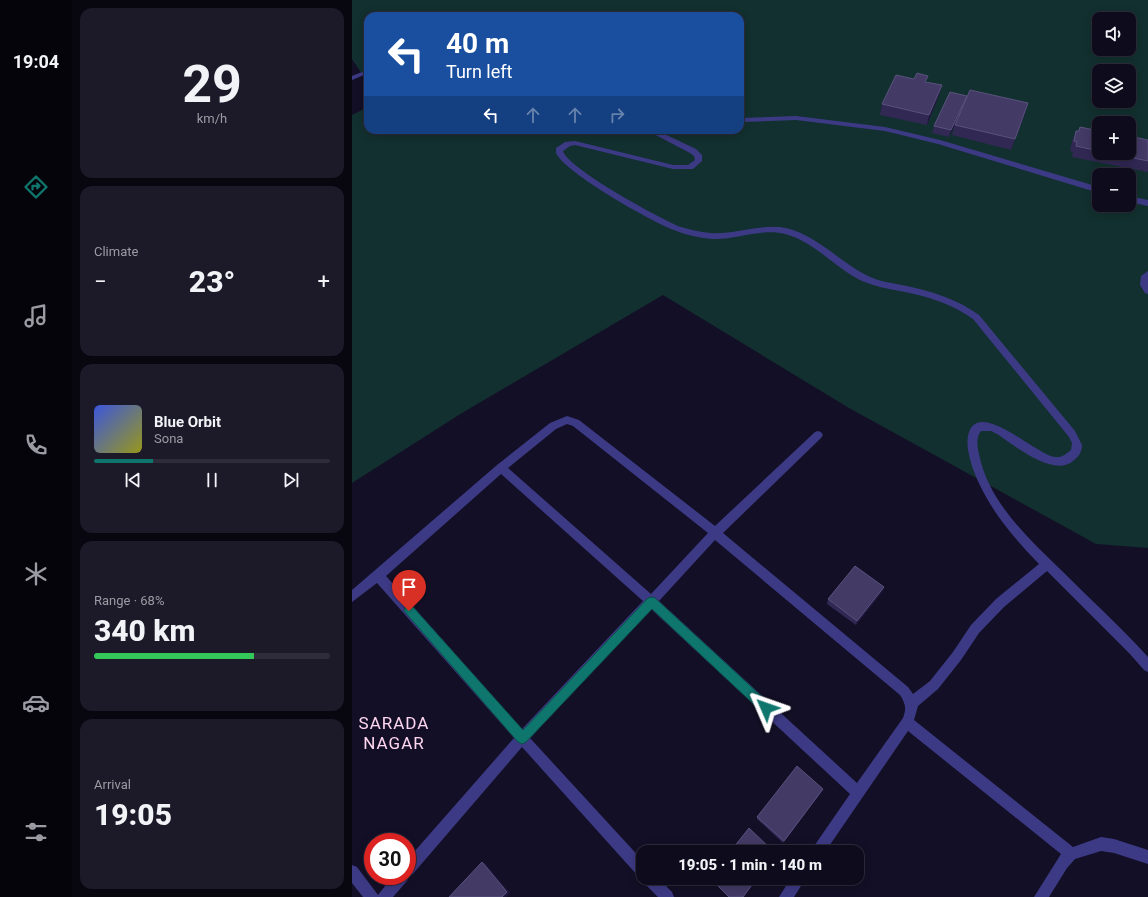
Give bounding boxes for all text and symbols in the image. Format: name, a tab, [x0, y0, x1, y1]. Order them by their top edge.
map controls	[1092, 12, 1136, 212]
button: sound	[1092, 12, 1136, 56]
text: 40 m	[446, 27, 509, 60]
icon: left	[380, 28, 432, 80]
text: 19:04	[13, 51, 59, 72]
text: 29	[182, 54, 242, 115]
text: Turn left	[446, 61, 512, 82]
button: layers	[1092, 64, 1136, 108]
icon: left	[480, 104, 502, 126]
icon: ahead	[522, 104, 544, 126]
icon: ahead	[564, 104, 586, 126]
icon: right	[606, 104, 628, 126]
text: km/h	[197, 111, 227, 126]
button: +	[1092, 116, 1136, 160]
button: −	[1092, 168, 1136, 212]
icon: directions	[22, 173, 50, 201]
text: Climate	[94, 244, 138, 259]
text: 23°	[189, 264, 235, 299]
text: −	[94, 269, 107, 294]
text: +	[318, 269, 330, 294]
icon: music	[22, 302, 50, 330]
text: Blue Orbit	[154, 413, 221, 431]
icon: phone	[22, 431, 50, 459]
text: Sona	[154, 431, 183, 446]
icon: previous	[122, 469, 144, 491]
icon: pause	[201, 469, 223, 491]
icon: next	[280, 469, 302, 491]
icon: climate	[22, 560, 50, 588]
pin	[392, 570, 426, 611]
icon: arrive	[398, 576, 420, 598]
text: Range · 68%	[94, 593, 164, 608]
text: 340 km	[94, 613, 196, 648]
position arrow	[745, 687, 787, 729]
icon: car	[22, 689, 50, 717]
district label: SARADA NAGAR	[359, 713, 429, 753]
text: Arrival	[94, 777, 131, 792]
text: 19:05	[94, 797, 172, 832]
icon: filters	[22, 818, 50, 846]
speed limit sign: 30	[364, 833, 416, 885]
text: 19:05 · 1 min · 140 m	[678, 856, 822, 874]

